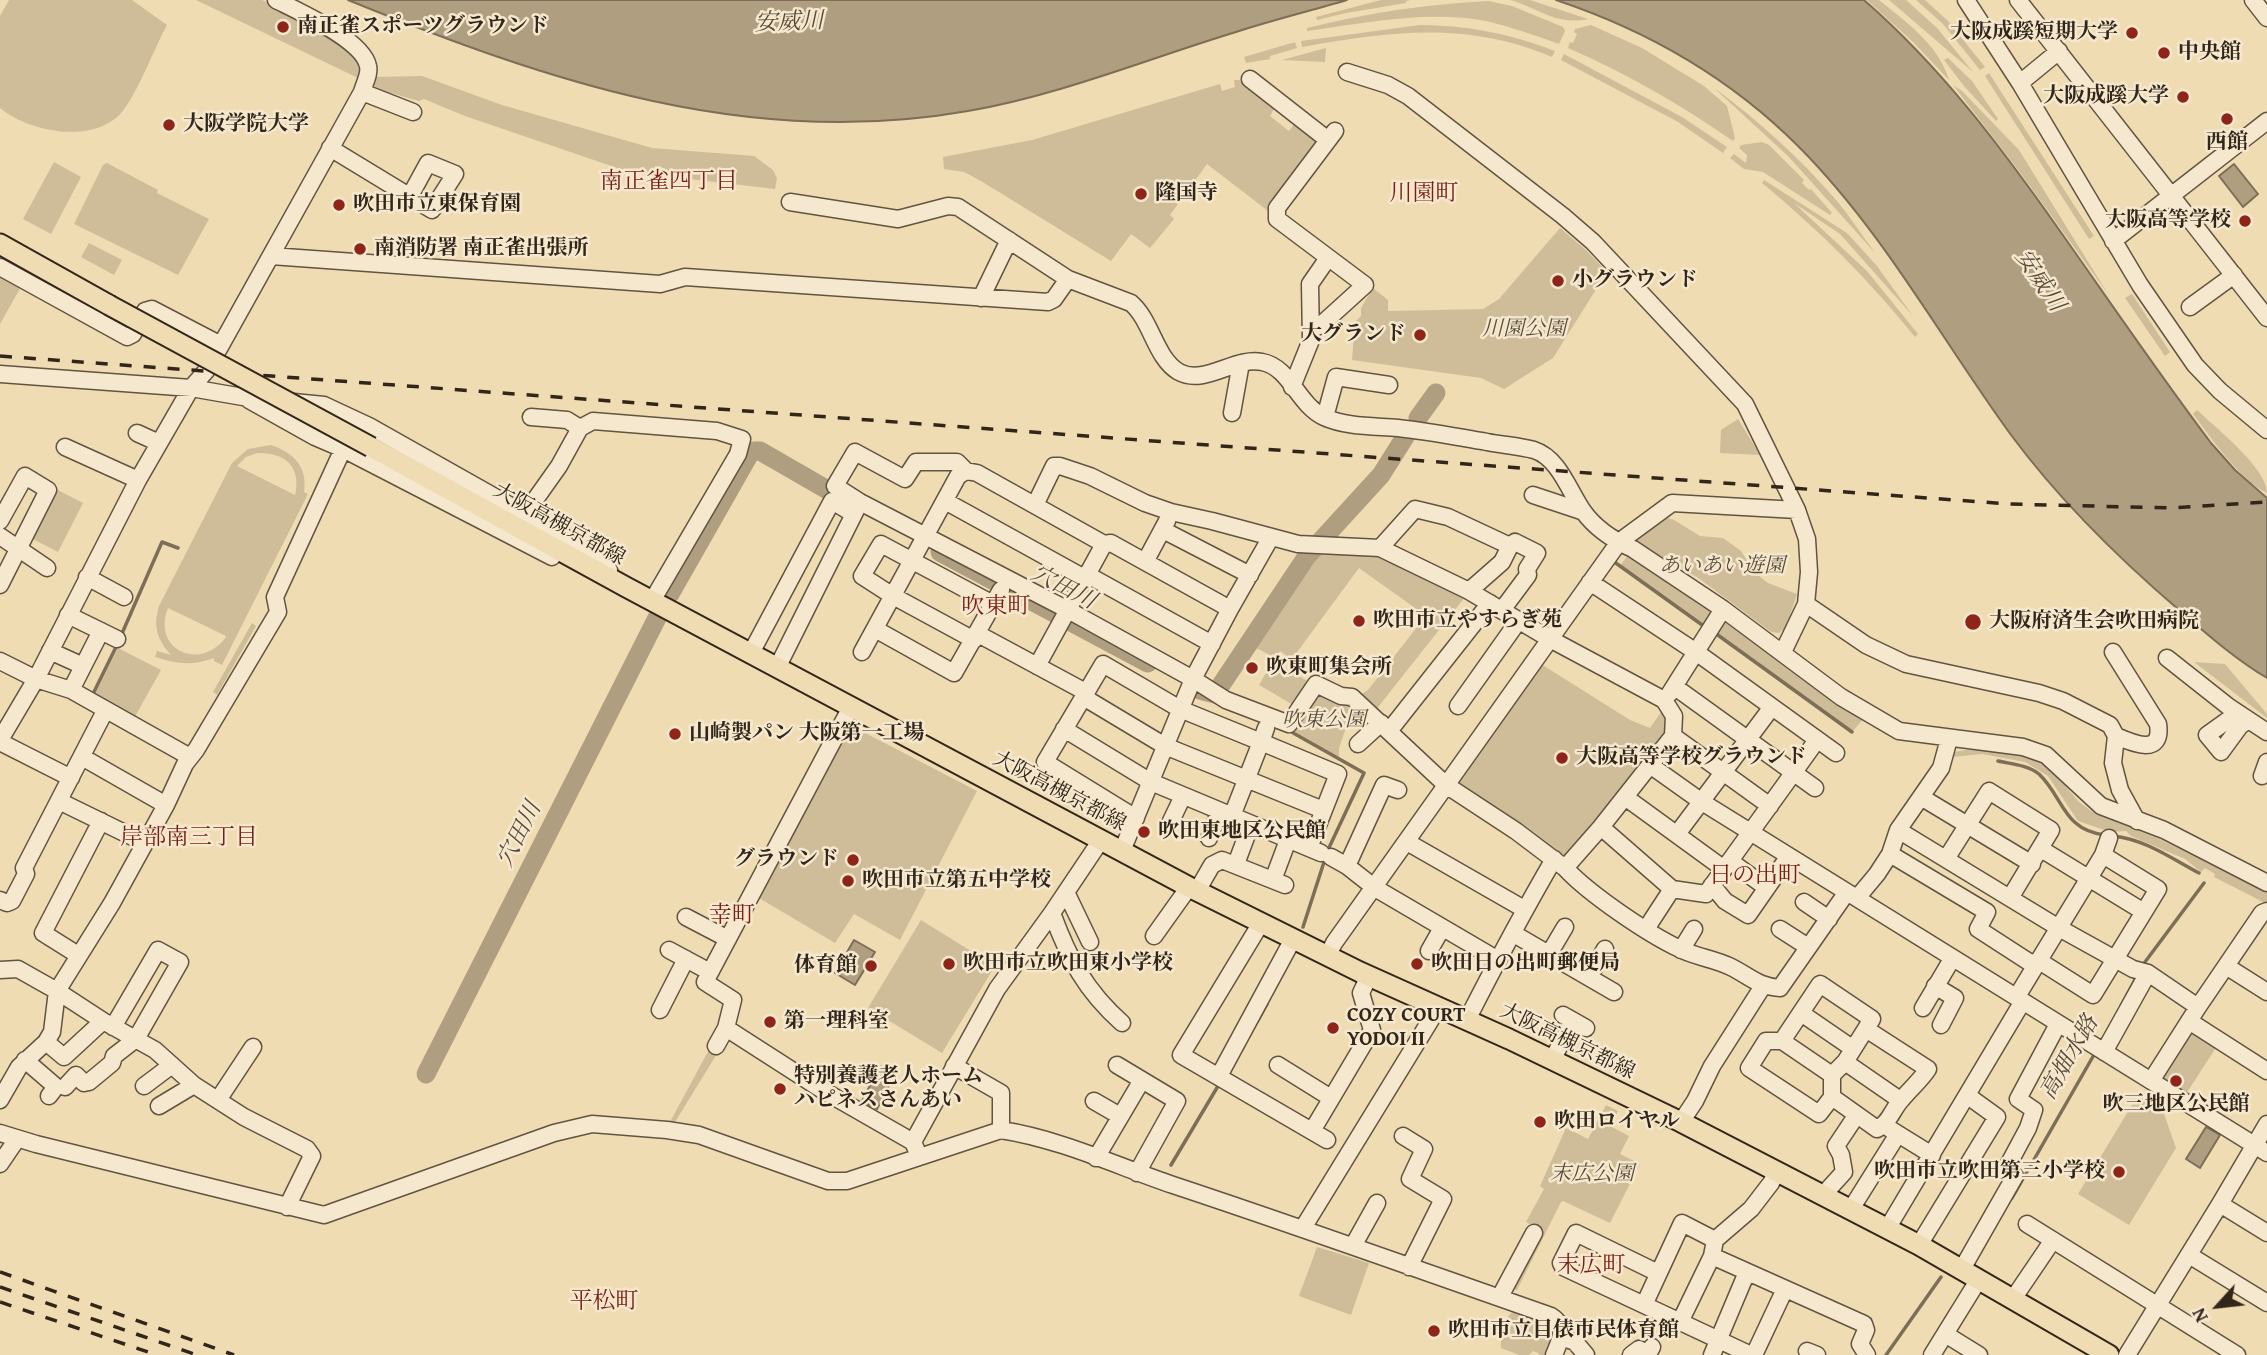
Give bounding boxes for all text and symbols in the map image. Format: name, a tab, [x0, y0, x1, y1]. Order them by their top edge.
water label: 安威川	[754, 8, 824, 38]
place label: 南正雀スポーツグラウンド	[297, 14, 549, 40]
marker: 南正雀スポーツグラウンド	[275, 19, 291, 35]
place label: 大阪成蹊短期大学	[1950, 20, 2118, 46]
marker: 大阪成蹊短期大学	[2124, 25, 2140, 41]
place label: 中央館	[2178, 40, 2241, 66]
marker: 中央館	[2156, 45, 2172, 61]
place label: 大阪成蹊大学	[2043, 84, 2169, 110]
marker: 大阪成蹊大学	[2175, 89, 2191, 105]
marker: 西館	[2219, 111, 2235, 127]
place label: 大阪学院大学	[183, 112, 309, 138]
marker: 大阪学院大学	[161, 117, 177, 133]
place label: 西館	[2206, 130, 2248, 156]
district label: 南正雀四丁目	[600, 168, 738, 196]
district label: 川園町	[1390, 180, 1458, 208]
place label: 隆国寺	[1155, 181, 1218, 207]
marker: 隆国寺	[1133, 186, 1149, 202]
place label: 吹田市立東保育園	[353, 192, 521, 218]
marker: 吹田市立東保育園	[331, 197, 347, 213]
place label: 大阪高等学校	[2105, 208, 2231, 234]
marker: 大阪高等学校	[2237, 213, 2253, 229]
place label: 南消防署 南正雀出張所	[374, 236, 589, 262]
marker: 南消防署 南正雀出張所	[352, 241, 368, 257]
water label: 安威川	[2008, 245, 2070, 317]
place label: 小グラウンド	[1572, 268, 1698, 294]
marker: 小グラウンド	[1550, 273, 1566, 289]
park label: 川園公園	[1482, 317, 1566, 343]
place label: 大グランド	[1301, 322, 1406, 348]
marker: 大グランド	[1412, 327, 1428, 343]
street label: 大阪高槻京都線	[489, 478, 629, 572]
park label: あいあい遊園	[1659, 554, 1785, 580]
water label: 穴田川	[1026, 560, 1100, 616]
district label: 吹東町	[962, 593, 1030, 621]
place label: 吹田市立やすらぎ苑	[1373, 608, 1562, 634]
place label: 大阪府済生会吹田病院	[1989, 609, 2199, 635]
marker: 大阪府済生会吹田病院	[1963, 612, 1983, 632]
marker: 吹田市立やすらぎ苑	[1351, 613, 1367, 629]
place label: 吹東町集会所	[1266, 655, 1392, 681]
marker: 吹東町集会所	[1244, 660, 1260, 676]
park label: 吹東公園	[1282, 708, 1366, 734]
place label: 山崎製パン 大阪第一工場	[689, 721, 925, 747]
marker: 山崎製パン 大阪第一工場	[667, 726, 683, 742]
place label: 大阪高等学校グラウンド	[1576, 745, 1807, 771]
street label: 大阪高槻京都線	[988, 746, 1130, 838]
marker: 大阪高等学校グラウンド	[1554, 750, 1570, 766]
water label: 穴田川	[492, 798, 548, 872]
place label: 吹田東地区公民館	[1158, 819, 1326, 845]
district label: 岸部南三丁目	[120, 824, 258, 852]
marker: 吹田東地区公民館	[1136, 824, 1152, 840]
place label: グラウンド	[734, 847, 839, 873]
marker: グラウンド	[845, 852, 861, 868]
district label: 日の出町	[1709, 862, 1801, 890]
place label: 吹田市立第五中学校	[862, 868, 1051, 894]
marker: 吹田市立第五中学校	[840, 873, 856, 889]
district label: 幸町	[709, 902, 755, 930]
place label: 吹田市立吹田東小学校	[963, 951, 1173, 977]
place label: 吹田日の出町郵便局	[1431, 951, 1620, 977]
place label: 体育館	[794, 953, 857, 979]
marker: 吹田市立吹田東小学校	[941, 956, 957, 972]
marker: 吹田日の出町郵便局	[1409, 956, 1425, 972]
marker: 体育館	[863, 958, 879, 974]
street label: 大阪高槻京都線	[1495, 998, 1639, 1086]
place label: COZY COURT YODOI Ⅱ	[1347, 1003, 1466, 1053]
place label: 第一理科室	[784, 1009, 889, 1035]
water label: 高畑水路	[2035, 1011, 2105, 1105]
marker: 第一理科室	[762, 1014, 778, 1030]
marker: COZY COURT YODOI Ⅱ	[1325, 1020, 1341, 1036]
place label: 特別養護老人ホーム ハピネスさんあい	[794, 1064, 983, 1114]
marker: 吹三地区公民館	[2168, 1073, 2184, 1089]
marker: 特別養護老人ホーム ハピネスさんあい	[772, 1081, 788, 1097]
place label: 吹三地区公民館	[2103, 1092, 2249, 1118]
place label: 吹田ロイヤル	[1554, 1109, 1680, 1135]
marker: 吹田ロイヤル	[1532, 1114, 1548, 1130]
place label: 吹田市立吹田第三小学校	[1874, 1159, 2105, 1185]
park label: 末広公園	[1550, 1162, 1634, 1188]
marker: 吹田市立吹田第三小学校	[2111, 1164, 2127, 1180]
district label: 末広町	[1557, 1252, 1625, 1280]
north arrow	[2183, 1271, 2253, 1341]
district label: 平松町	[570, 1288, 638, 1316]
text: N	[2184, 1304, 2215, 1328]
place label: 吹田市立目俵市民体育館	[1448, 1318, 1679, 1344]
marker: 吹田市立目俵市民体育館	[1426, 1323, 1442, 1339]

